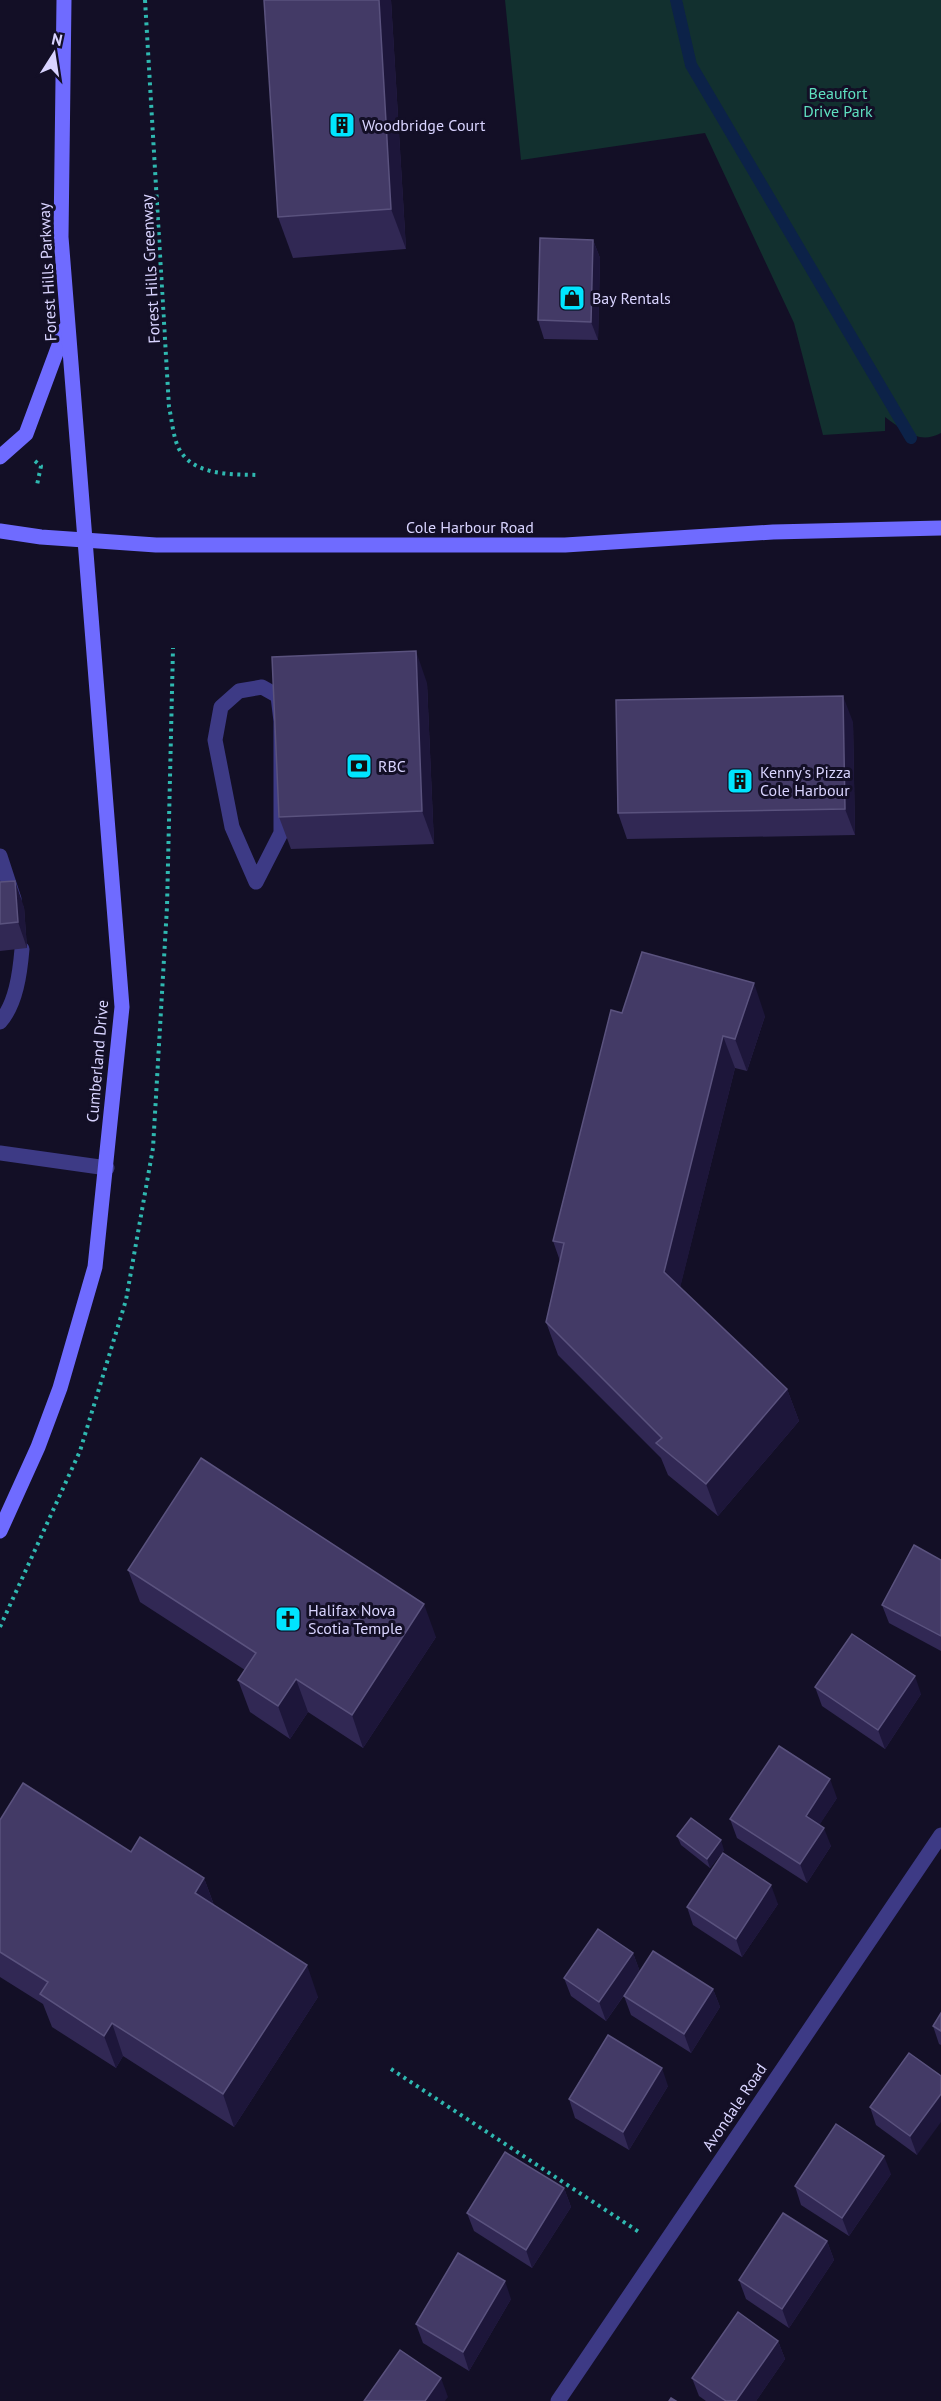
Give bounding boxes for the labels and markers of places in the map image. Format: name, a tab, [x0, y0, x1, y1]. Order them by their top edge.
building icon: Woodbridge Court	[327, 110, 357, 140]
place label: Woodbridge Court	[362, 115, 486, 135]
shop icon: Bay Rentals	[557, 283, 587, 313]
place label: Bay Rentals	[592, 288, 671, 308]
bank icon: RBC	[344, 751, 374, 781]
place label: RBC	[378, 756, 406, 776]
place label: Kenny's Pizza Cole Harbour	[760, 762, 851, 800]
building icon: Kenny's Pizza Cole Harbour	[725, 766, 755, 796]
place label: Halifax Nova Scotia Temple	[308, 1600, 403, 1638]
church icon: Halifax Nova Scotia Temple	[273, 1604, 303, 1634]

